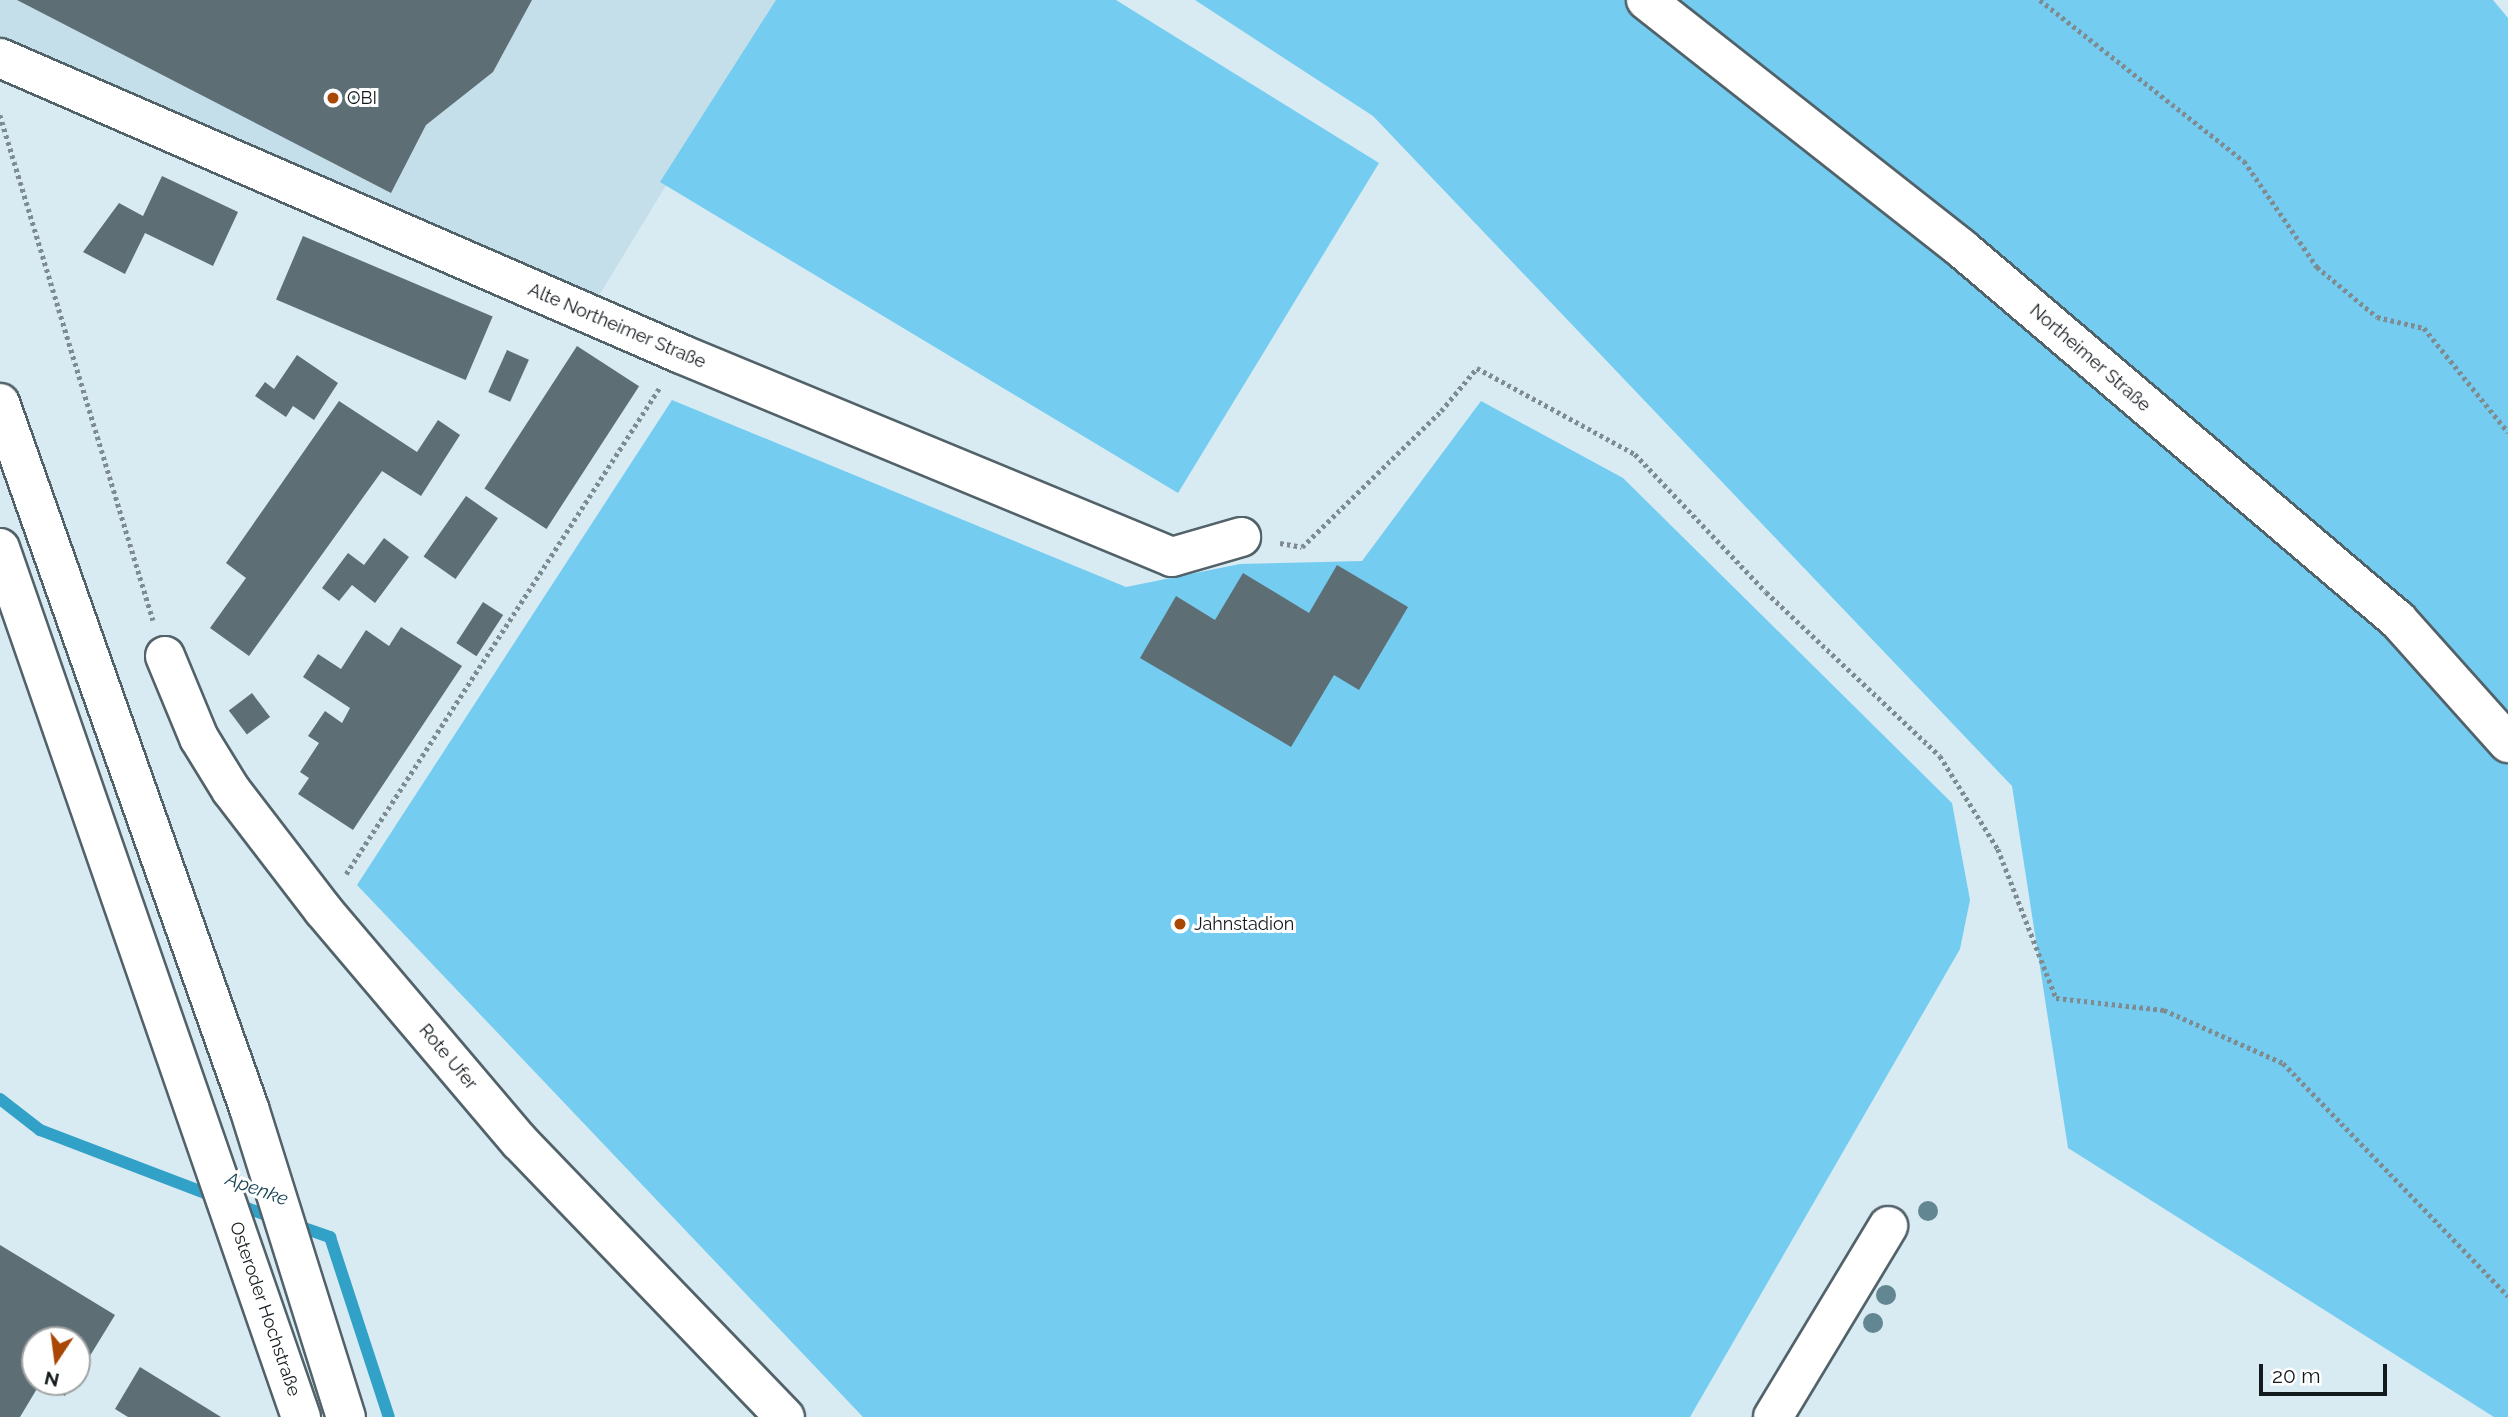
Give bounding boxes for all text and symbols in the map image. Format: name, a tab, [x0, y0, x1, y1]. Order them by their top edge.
place label: OBI	[347, 87, 377, 109]
marker: OBI	[325, 90, 341, 106]
street label: Alte Northeimer Straße	[525, 279, 709, 373]
street label: Northeimer Straße	[2025, 300, 2155, 416]
place label: Jahnstadion	[1194, 913, 1294, 935]
marker: Jahnstadion	[1172, 916, 1188, 932]
street label: Rote Ufer	[414, 1020, 482, 1094]
water label: Apenke	[223, 1167, 291, 1211]
street label: Osteroder Hochstraße	[225, 1219, 305, 1399]
north arrow	[21, 1326, 91, 1396]
scale bar	[2263, 1350, 2391, 1394]
text: 20 m	[2272, 1363, 2320, 1388]
text: N	[42, 1367, 61, 1392]

